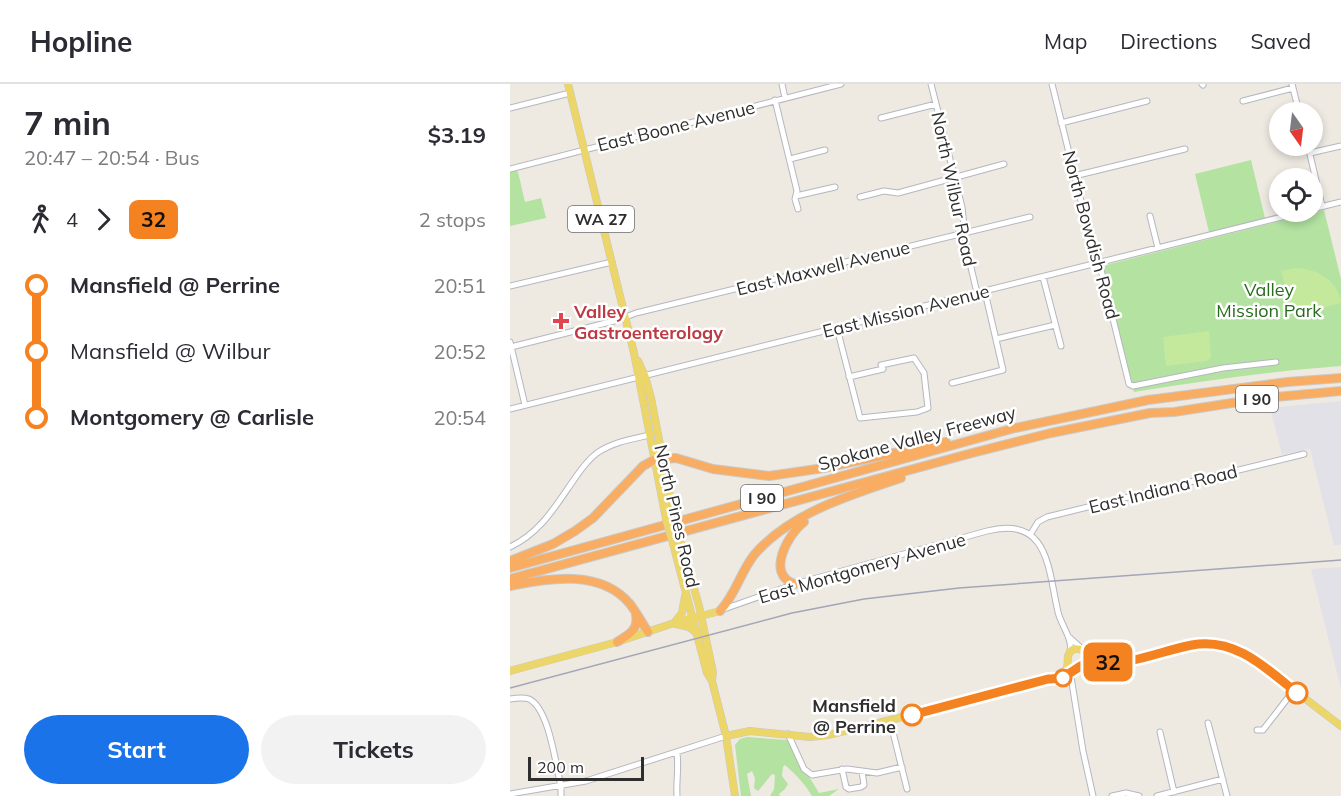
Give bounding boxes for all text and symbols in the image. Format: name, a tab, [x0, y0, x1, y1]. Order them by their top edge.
text: Hopline	[30, 24, 132, 59]
text: Map	[1044, 28, 1087, 54]
text: Directions	[1120, 28, 1217, 54]
text: Saved	[1250, 28, 1311, 54]
street label: East Boone Avenue	[595, 95, 757, 157]
text: 7 min	[24, 102, 111, 143]
north arrow	[1269, 102, 1323, 156]
map controls	[1269, 102, 1323, 222]
street label: North Wilbur Road	[926, 110, 982, 268]
text: $3.19	[428, 121, 486, 149]
text: 20:47 – 20:54 · Bus	[24, 145, 200, 170]
street label: North Bowdish Road	[1057, 148, 1125, 322]
button: locate	[1269, 168, 1323, 222]
icon: walk	[24, 203, 57, 236]
icon: forward	[87, 203, 120, 236]
text: 32	[141, 206, 166, 232]
road number: WA 27	[568, 206, 634, 232]
text: 4	[66, 207, 78, 232]
text: 2 stops	[419, 207, 486, 232]
street label: East Maxwell Avenue	[734, 235, 912, 301]
text: Mansfield @ Perrine	[70, 271, 280, 299]
text: 20:51	[433, 273, 486, 298]
park label: Valley Mission Park	[1216, 278, 1322, 322]
street label: East Mission Avenue	[820, 279, 992, 343]
place label: Valley Gastroenterology	[573, 300, 723, 344]
marker: Valley Gastroenterology	[552, 312, 570, 330]
text: Mansfield @ Wilbur	[70, 337, 271, 365]
text: 20:52	[433, 339, 486, 364]
road number: I 90	[1236, 386, 1278, 412]
street label: Spokane Valley Freeway	[816, 400, 1019, 475]
text: Montgomery @ Carlisle	[70, 403, 314, 431]
text: 20:54	[433, 405, 486, 430]
street label: North Pines Road	[649, 442, 705, 590]
street label: East Indiana Road	[1086, 459, 1240, 519]
road number: I 90	[741, 485, 783, 511]
street label: East Montgomery Avenue	[756, 527, 968, 609]
line badge: 32	[1081, 642, 1135, 682]
text: 32	[1095, 649, 1121, 675]
unlabelled marker	[1054, 669, 1072, 687]
unlabelled marker	[1286, 682, 1308, 704]
place label: Mansfield @ Perrine	[812, 694, 896, 738]
marker: Mansfield @ Perrine	[901, 704, 923, 726]
button: Start	[24, 715, 249, 784]
button: Tickets	[261, 715, 486, 784]
scale bar	[528, 754, 644, 782]
text: 200 m	[537, 757, 584, 777]

